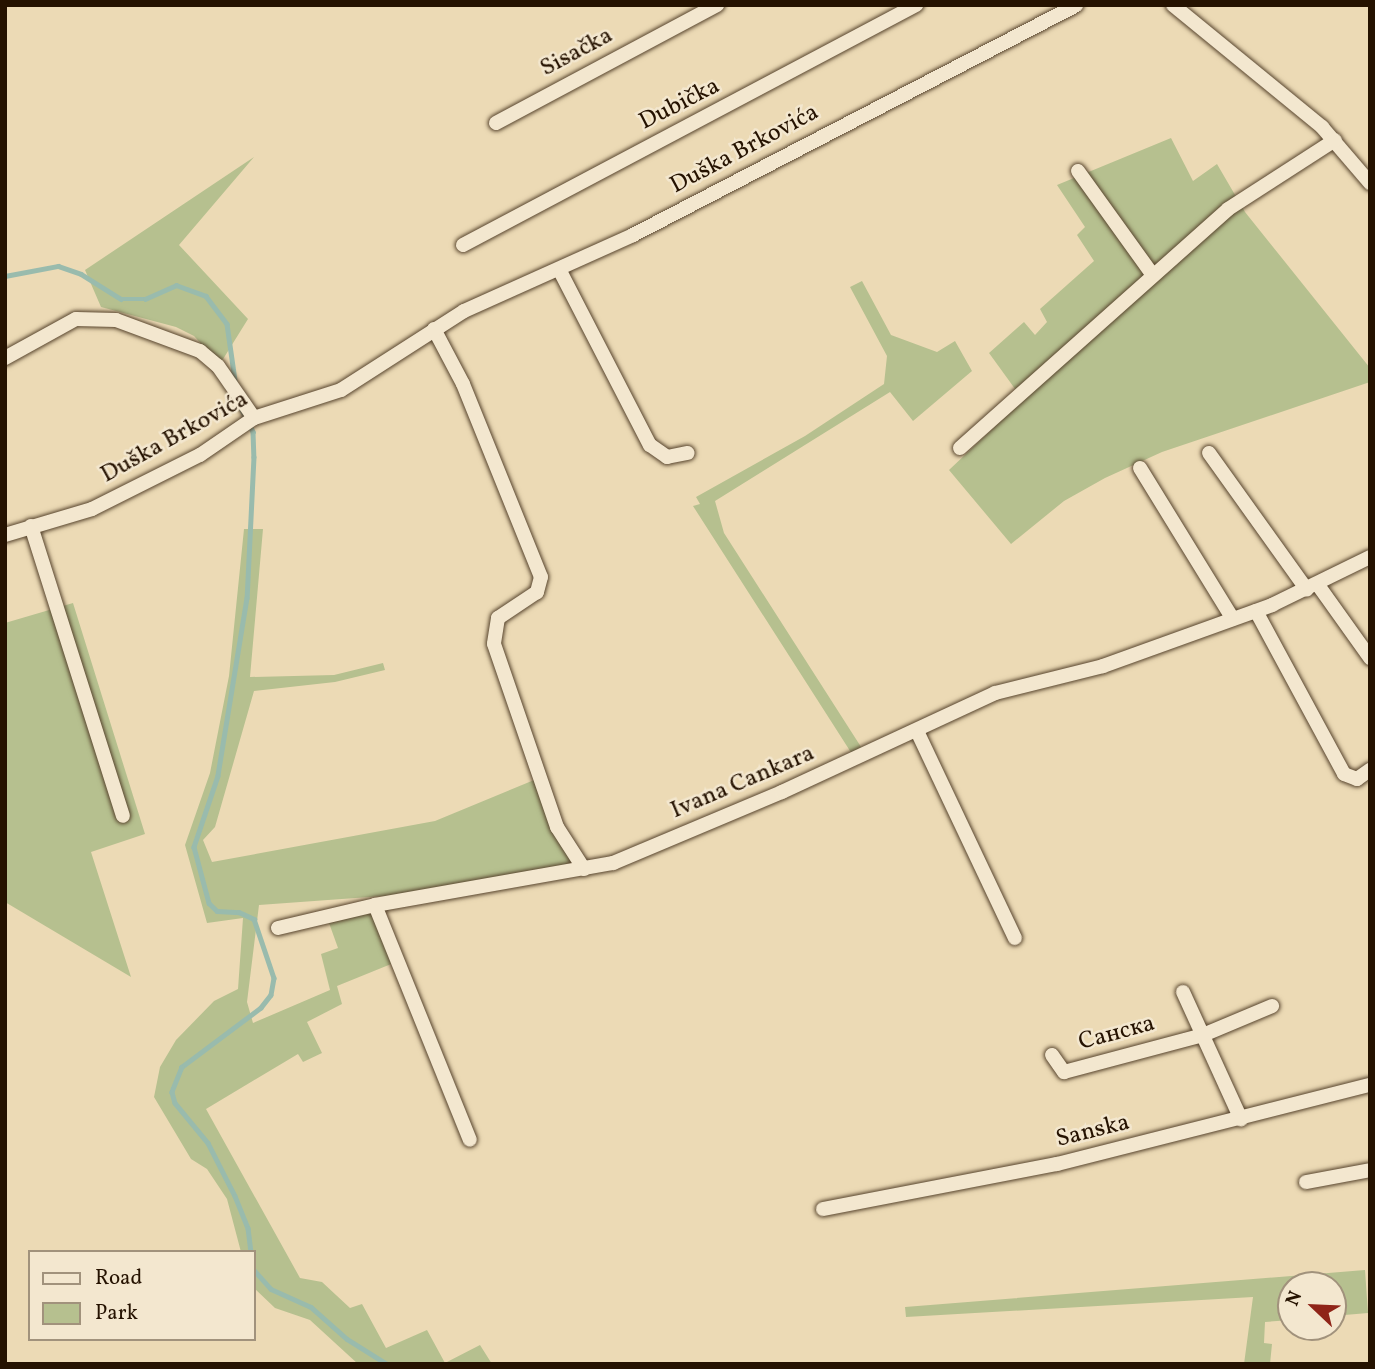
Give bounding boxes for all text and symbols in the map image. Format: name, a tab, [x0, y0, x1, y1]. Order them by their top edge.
street label: Sisačka	[536, 22, 618, 84]
street label: Dubička	[635, 73, 725, 137]
street label: Duška Brkovića	[666, 99, 824, 201]
street label: Duška Brkovića	[96, 386, 254, 490]
street label: Ivana Cankara	[667, 740, 819, 826]
street label: Санска	[1076, 1010, 1158, 1058]
street label: Sanska	[1053, 1109, 1133, 1155]
legend	[28, 1250, 256, 1341]
text: Road	[95, 1264, 142, 1293]
north arrow	[1277, 1271, 1347, 1341]
text: N	[1280, 1287, 1309, 1310]
text: Park	[95, 1299, 138, 1328]

